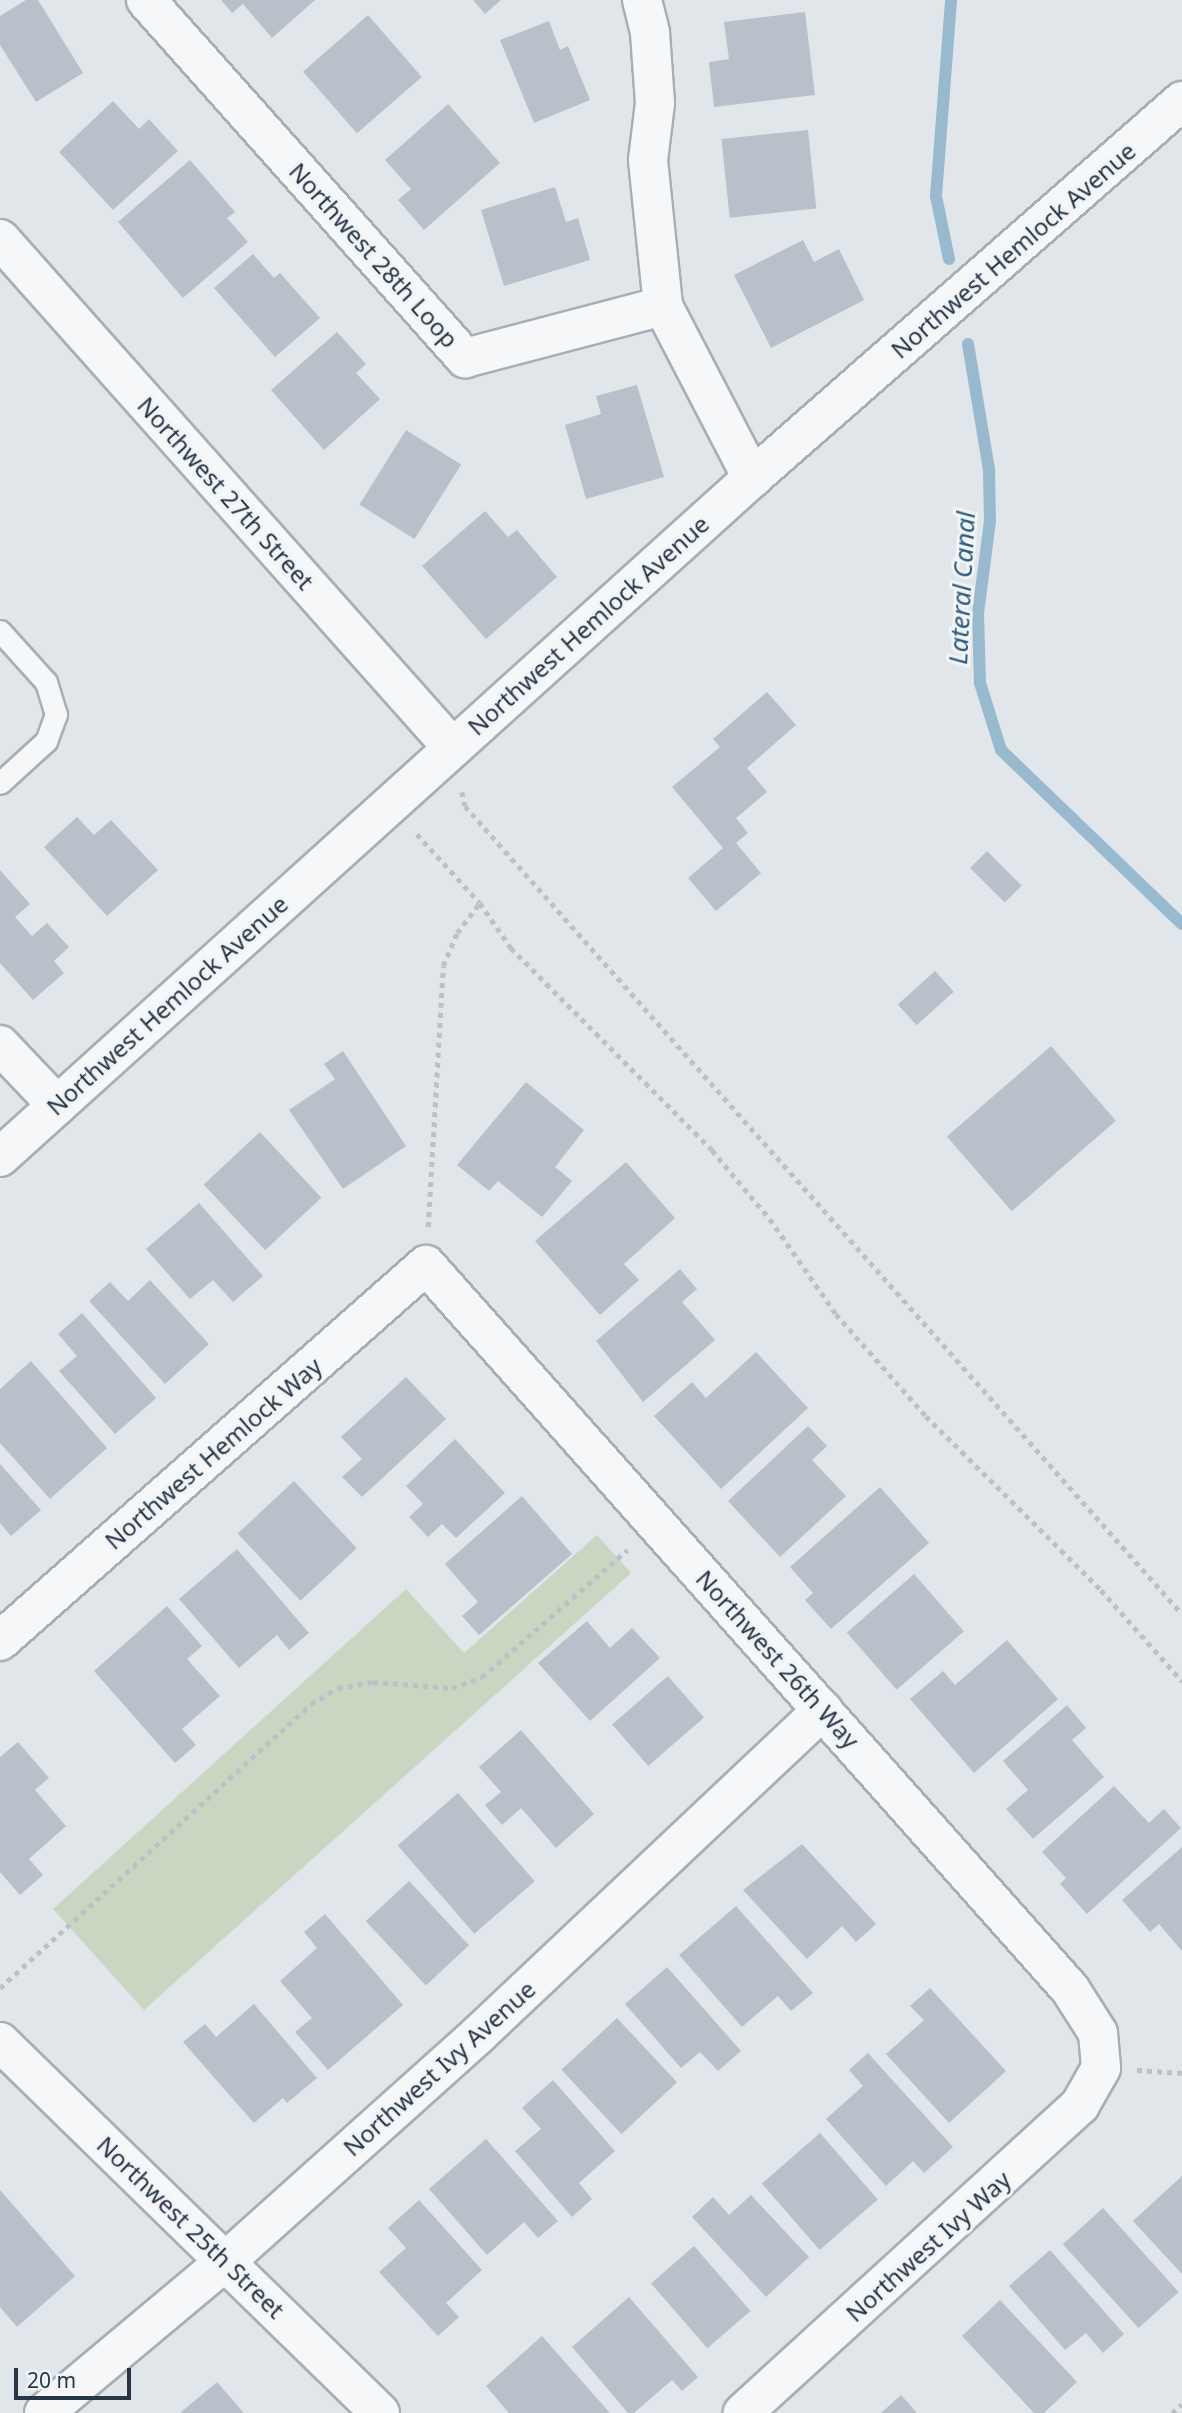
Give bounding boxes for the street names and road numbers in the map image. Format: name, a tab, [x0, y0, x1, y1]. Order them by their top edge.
street label: Northwest Hemlock Avenue	[885, 136, 1141, 364]
street label: Northwest 28th Loop	[283, 157, 465, 353]
street label: Northwest 27th Street	[132, 391, 320, 595]
street label: Northwest Hemlock Avenue	[462, 509, 714, 741]
street label: Northwest Hemlock Avenue	[41, 889, 293, 1121]
street label: Northwest Hemlock Way	[99, 1351, 327, 1555]
street label: Northwest 26th Way	[690, 1564, 866, 1754]
street label: Northwest Ivy Avenue	[337, 1974, 541, 2162]
street label: Northwest 25th Street	[91, 2130, 291, 2324]
street label: Northwest Ivy Way	[840, 2165, 1016, 2327]

